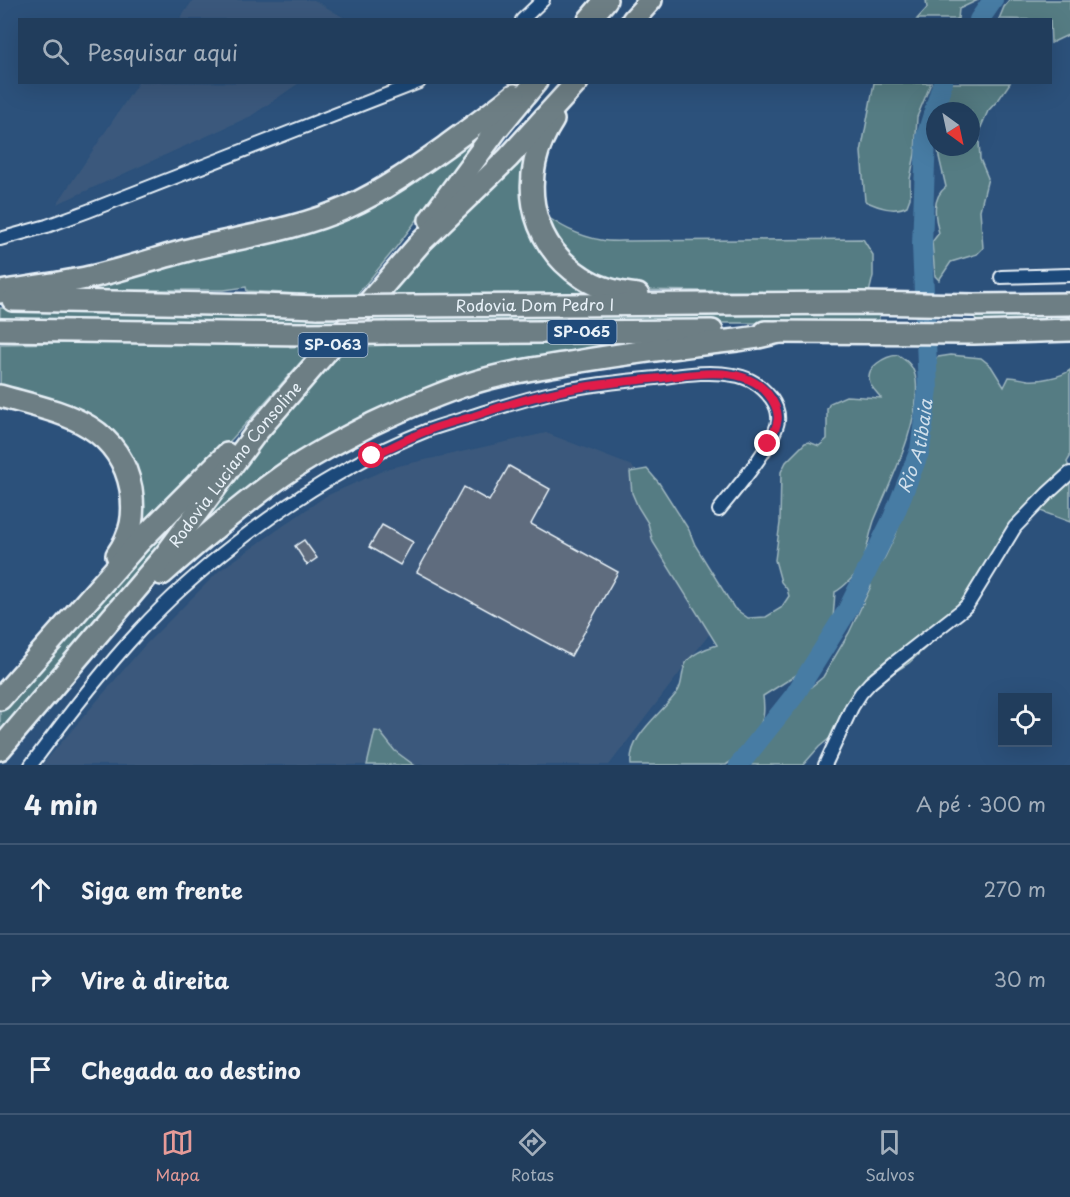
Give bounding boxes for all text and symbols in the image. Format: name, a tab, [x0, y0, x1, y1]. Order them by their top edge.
search box	[18, 18, 1052, 84]
icon: search	[39, 35, 72, 68]
text: Pesquisar aqui	[87, 35, 238, 68]
north arrow	[926, 102, 980, 156]
street label: Rodovia Dom Pedro I	[456, 292, 614, 317]
road number: SP-065	[548, 320, 616, 344]
road number: SP-063	[298, 333, 368, 357]
street label: Rodovia Luciano Consoline	[162, 376, 306, 552]
water label: Rio Atibaia	[889, 397, 939, 497]
route end	[754, 430, 780, 456]
route start	[358, 442, 384, 468]
map controls	[998, 693, 1052, 747]
button: locate	[998, 693, 1052, 747]
text: 4 min	[24, 785, 98, 824]
text: A pé · 300 m	[916, 789, 1046, 819]
icon: ahead	[24, 873, 57, 906]
text: Siga em frente	[81, 873, 243, 906]
text: 270 m	[983, 874, 1046, 904]
icon: right	[24, 963, 57, 996]
text: Vire à direita	[81, 963, 229, 996]
text: 30 m	[993, 964, 1046, 994]
icon: arrive	[24, 1053, 57, 1086]
text: Chegada ao destino	[81, 1053, 301, 1086]
tab: Mapa	[156, 1126, 200, 1186]
tab: Rotas	[511, 1126, 554, 1186]
tab: Salvos	[865, 1126, 914, 1186]

